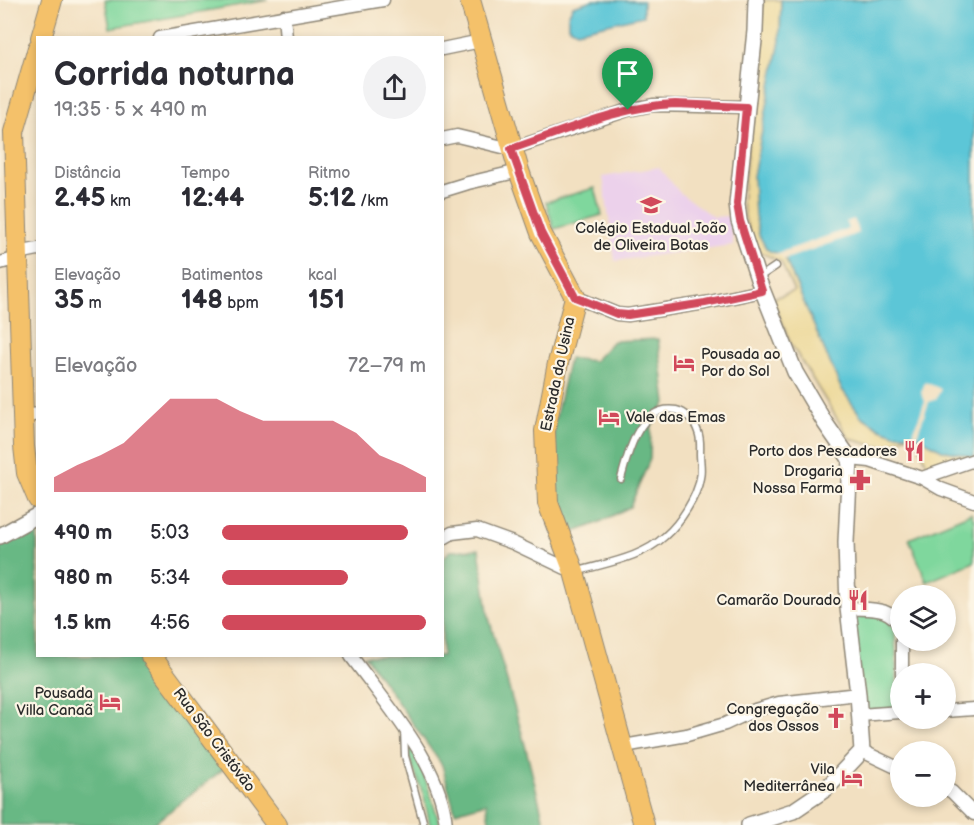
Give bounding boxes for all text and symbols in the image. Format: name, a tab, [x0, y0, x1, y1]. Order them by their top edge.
pin	[602, 48, 653, 110]
text: Corrida noturna	[54, 55, 295, 95]
button: share	[363, 56, 426, 119]
icon: arrive	[611, 57, 644, 90]
text: 19:35 · 5 × 490 m	[54, 98, 207, 122]
text: Distância	[54, 164, 121, 183]
text: Tempo	[181, 164, 230, 183]
text: Ritmo	[308, 164, 350, 183]
text: 2.45	[54, 183, 106, 214]
text: 12:44	[181, 183, 244, 214]
text: 5:12	[308, 183, 356, 214]
text: km	[106, 192, 131, 211]
text: /km	[356, 192, 388, 211]
school or university icon: Colégio Estadual João de Oliveira Botas	[639, 193, 663, 217]
place label: Colégio Estadual João de Oliveira Botas	[575, 219, 727, 255]
text: Elevação	[54, 266, 121, 285]
text: Batimentos	[181, 266, 263, 285]
text: kcal	[308, 266, 337, 285]
text: 35	[54, 285, 84, 316]
text: 148	[181, 285, 223, 316]
text: 151	[308, 285, 345, 316]
text: m	[84, 294, 102, 313]
text: bpm	[223, 294, 259, 313]
street label: Estrada da Usina	[537, 315, 579, 433]
place label: Pousada ao Por do Sol	[701, 345, 781, 381]
hotel icon: Pousada ao Por do Sol	[672, 351, 696, 375]
text: Elevação	[54, 354, 137, 378]
text: 72–79 m	[348, 354, 426, 378]
hotel icon: Vale das Emas	[597, 405, 621, 429]
place label: Vale das Emas	[626, 408, 726, 427]
restaurant icon: Porto dos Pescadores	[902, 439, 926, 463]
place label: Porto dos Pescadores	[749, 442, 898, 461]
place label: Drogaria Nossa Farma	[753, 462, 843, 498]
pharmacy icon: Drogaria Nossa Farma	[848, 468, 872, 492]
text: 490 m	[54, 521, 112, 545]
text: 5:03	[150, 521, 190, 545]
text: 980 m	[54, 566, 113, 590]
text: 5:34	[150, 566, 190, 590]
map controls	[890, 585, 956, 807]
button: layers	[890, 585, 956, 651]
restaurant icon: Camarão Dourado	[846, 588, 870, 612]
place label: Camarão Dourado	[717, 591, 841, 610]
text: 1.5 km	[54, 611, 111, 635]
text: 4:56	[150, 611, 190, 635]
button: +	[890, 663, 956, 729]
place label: Pousada Villa Canaã	[16, 684, 93, 720]
street label: Rua São Cristóvão	[169, 684, 259, 796]
hotel icon: Pousada Villa Canaã	[98, 690, 122, 714]
place label: Congregação dos Ossos	[726, 700, 820, 736]
church icon: Congregação dos Ossos	[824, 706, 848, 730]
button: −	[890, 741, 956, 807]
place label: Vila Mediterrânea	[743, 760, 835, 796]
hotel icon: Vila Mediterrânea	[840, 766, 864, 790]

